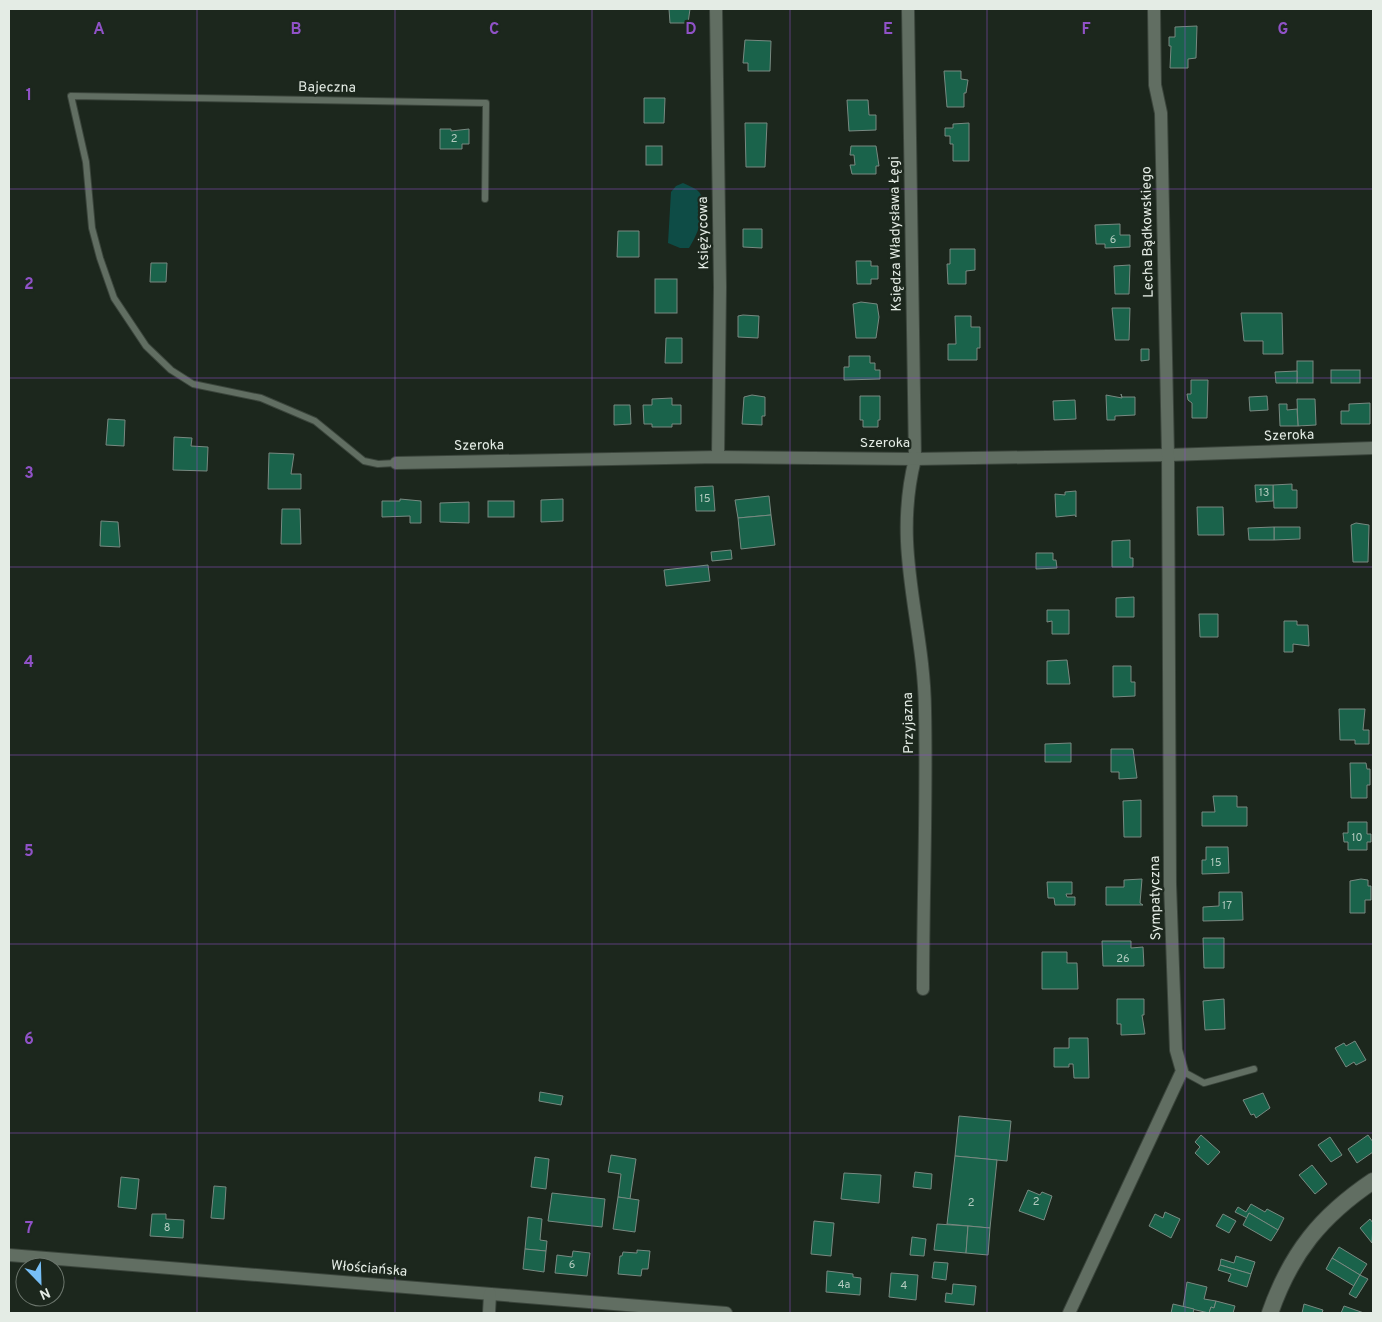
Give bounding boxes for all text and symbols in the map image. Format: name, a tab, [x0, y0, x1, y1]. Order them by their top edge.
text: A	[93, 20, 105, 40]
text: B	[290, 20, 302, 40]
text: C	[489, 20, 499, 40]
text: D	[685, 20, 697, 40]
text: E	[883, 20, 893, 40]
text: F	[1081, 20, 1091, 40]
text: G	[1278, 20, 1288, 40]
street label: Bajeczna	[298, 79, 356, 97]
text: 1	[26, 86, 32, 106]
house number: 2	[451, 132, 457, 146]
street label: Księdza Władysława Łęgi	[886, 156, 906, 312]
street label: Lecha Bądkowskiego	[1138, 166, 1158, 298]
street label: Księżycowa	[695, 196, 713, 270]
house number: 6	[1110, 233, 1116, 247]
text: 2	[24, 275, 34, 295]
street label: Szeroka	[1264, 427, 1314, 445]
street label: Szeroka	[860, 435, 910, 452]
street label: Szeroka	[454, 437, 504, 455]
text: 3	[24, 464, 34, 484]
house number: 13	[1259, 486, 1269, 500]
house number: 15	[700, 492, 711, 506]
text: 4	[24, 653, 34, 673]
street label: Przyjazna	[900, 692, 918, 754]
house number: 10	[1351, 831, 1363, 845]
text: 5	[24, 842, 34, 862]
street label: Sympatyczna	[1147, 856, 1165, 940]
house number: 15	[1211, 856, 1222, 870]
house number: 17	[1222, 899, 1232, 913]
house number: 26	[1116, 952, 1130, 966]
text: 6	[24, 1030, 34, 1050]
house number: 2	[1033, 1195, 1039, 1209]
house number: 2	[968, 1196, 974, 1210]
text: 7	[25, 1219, 33, 1239]
house number: 8	[164, 1221, 170, 1235]
north arrow	[15, 1257, 65, 1307]
street label: Włościańska	[330, 1257, 408, 1281]
house number: 6	[569, 1258, 575, 1272]
house number: 4a	[838, 1278, 851, 1292]
house number: 4	[901, 1279, 908, 1293]
text: N	[37, 1283, 52, 1302]

